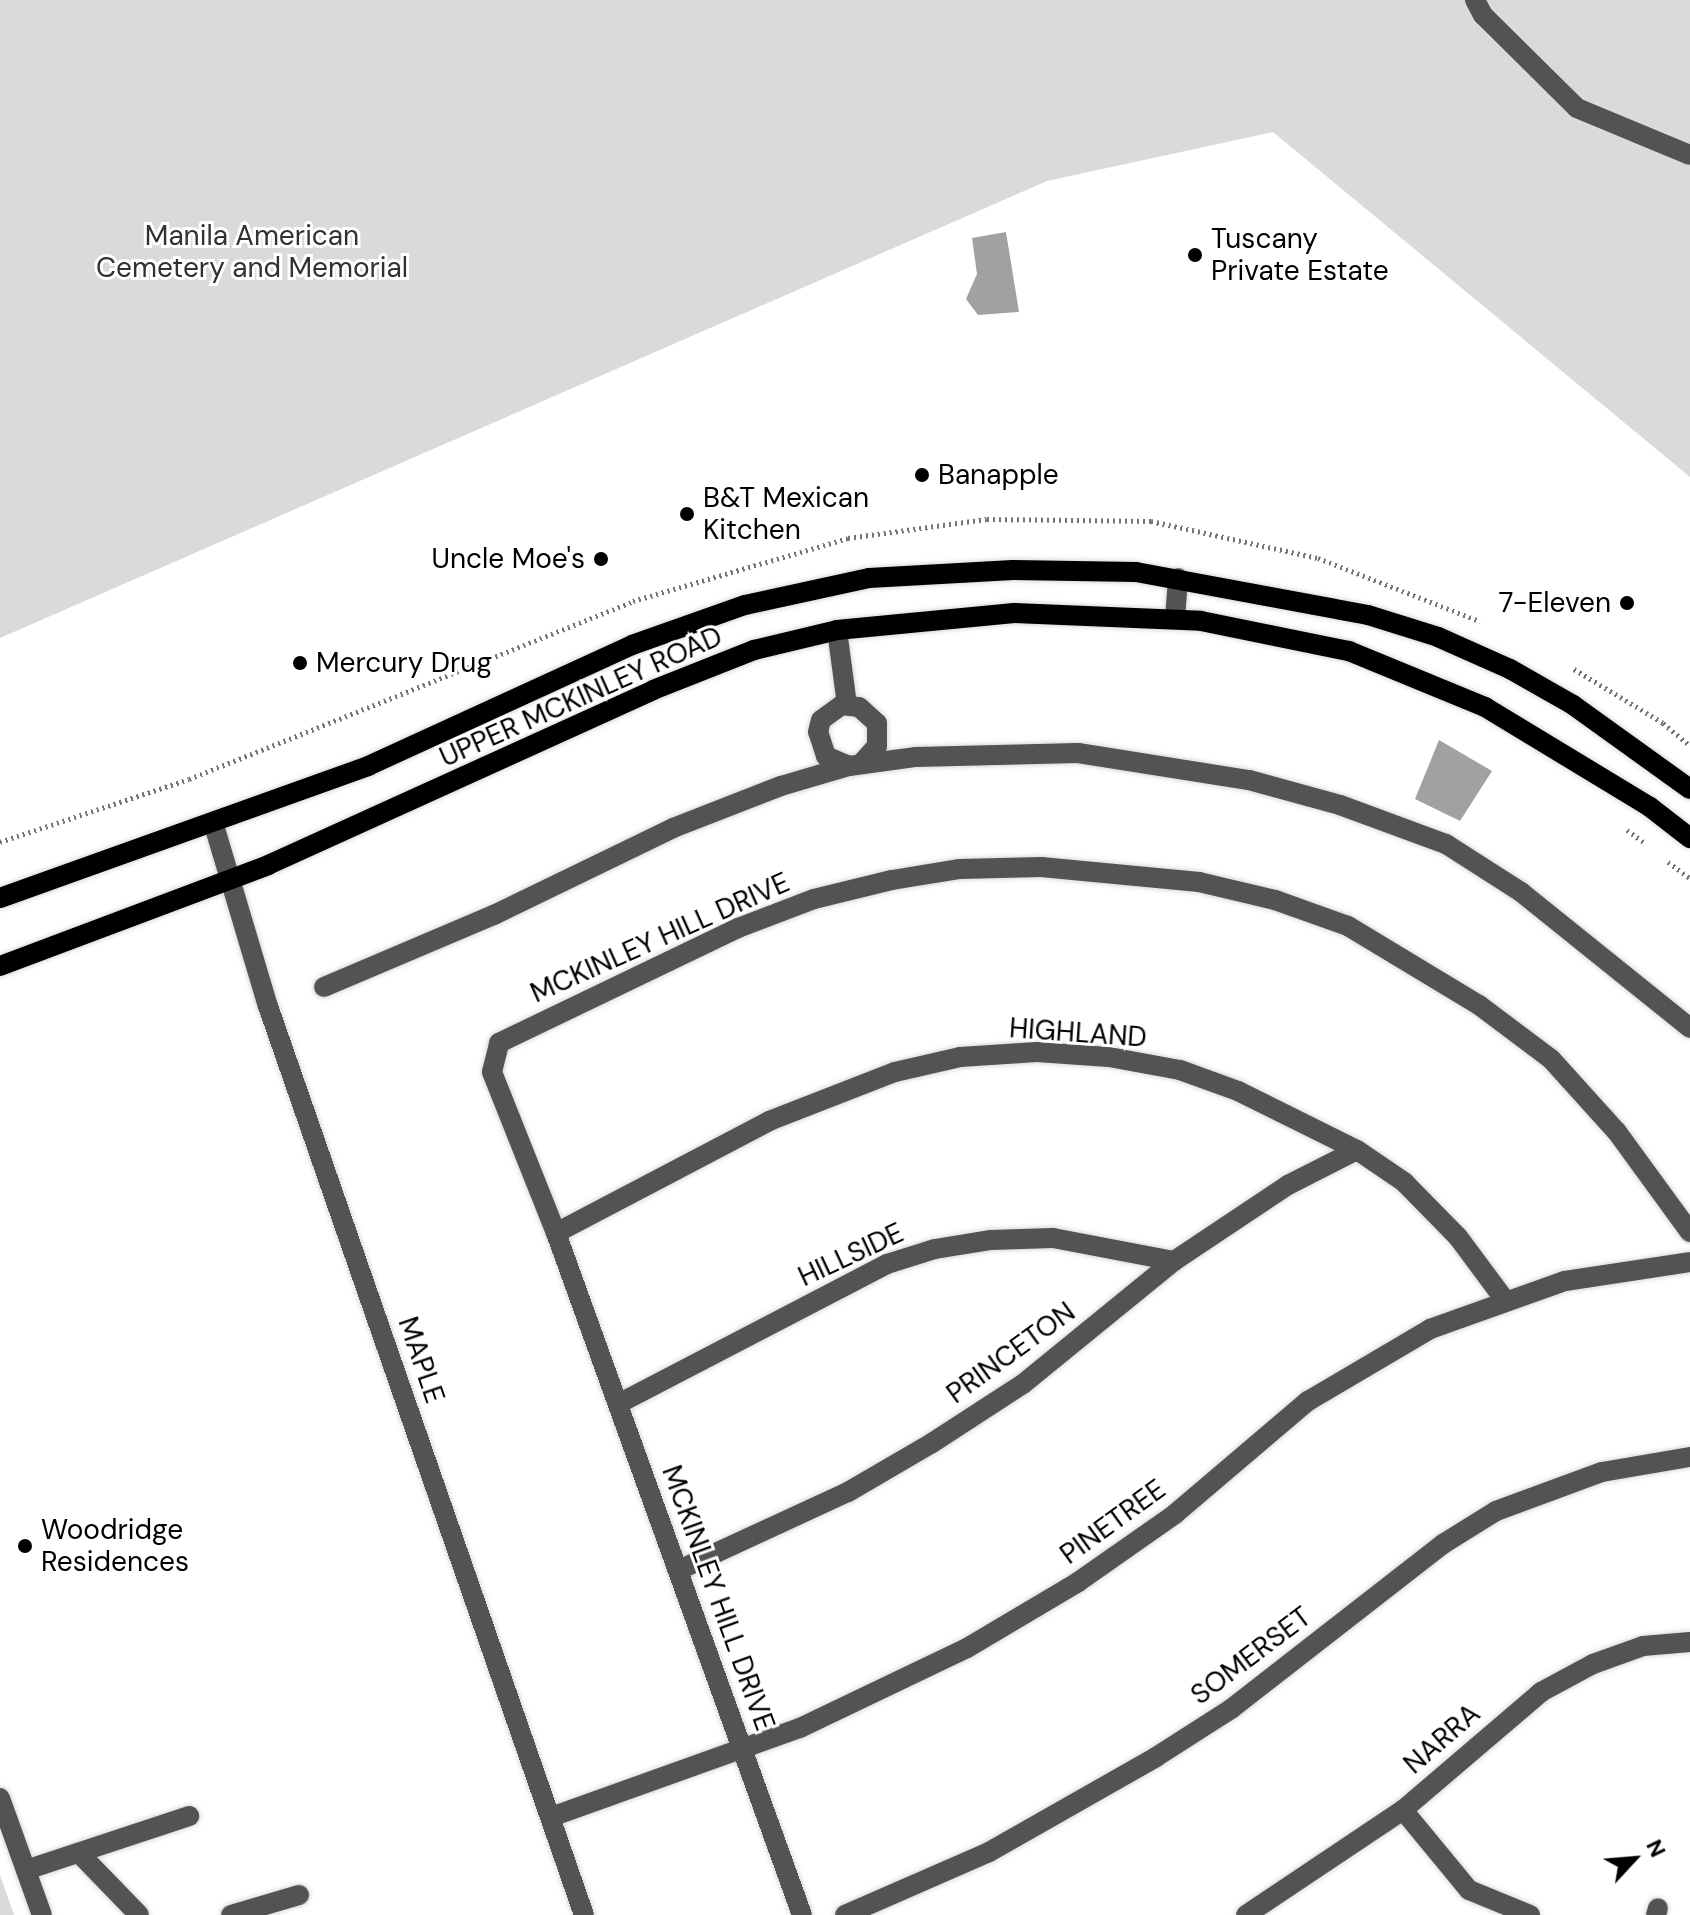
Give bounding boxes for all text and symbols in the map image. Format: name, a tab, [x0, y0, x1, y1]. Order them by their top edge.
park label: Manila American Cemetery and Memorial	[96, 219, 408, 285]
place label: Tuscany Private Estate	[1211, 222, 1389, 288]
marker: Tuscany Private Estate	[1186, 246, 1204, 264]
place label: Banapple	[938, 458, 1059, 492]
marker: Banapple	[913, 466, 931, 484]
place label: B&T Mexican Kitchen	[703, 481, 869, 547]
marker: B&T Mexican Kitchen	[678, 505, 696, 523]
place label: Uncle Moe's	[432, 542, 585, 576]
marker: Uncle Moe's	[592, 550, 610, 568]
place label: 7-Eleven	[1498, 586, 1611, 620]
marker: 7-Eleven	[1618, 594, 1636, 612]
street label: UPPER MCKINLEY ROAD	[435, 619, 727, 775]
place label: Mercury Drug	[316, 646, 492, 680]
marker: Mercury Drug	[291, 654, 309, 672]
street label: MCKINLEY HILL DRIVE	[525, 866, 795, 1010]
street label: HIGHLAND	[1008, 1011, 1148, 1055]
street label: HILLSIDE	[793, 1216, 909, 1294]
street label: PRINCETON	[940, 1295, 1082, 1411]
street label: MAPLE	[391, 1312, 451, 1408]
street label: MCKINLEY HILL DRIVE	[654, 1461, 782, 1735]
street label: PINETREE	[1054, 1473, 1172, 1571]
place label: Woodridge Residences	[41, 1513, 189, 1579]
marker: Woodridge Residences	[16, 1537, 34, 1555]
street label: SOMERSET	[1184, 1600, 1318, 1712]
street label: NARRA	[1397, 1697, 1487, 1781]
north arrow	[1594, 1819, 1674, 1899]
text: N	[1639, 1835, 1673, 1862]

